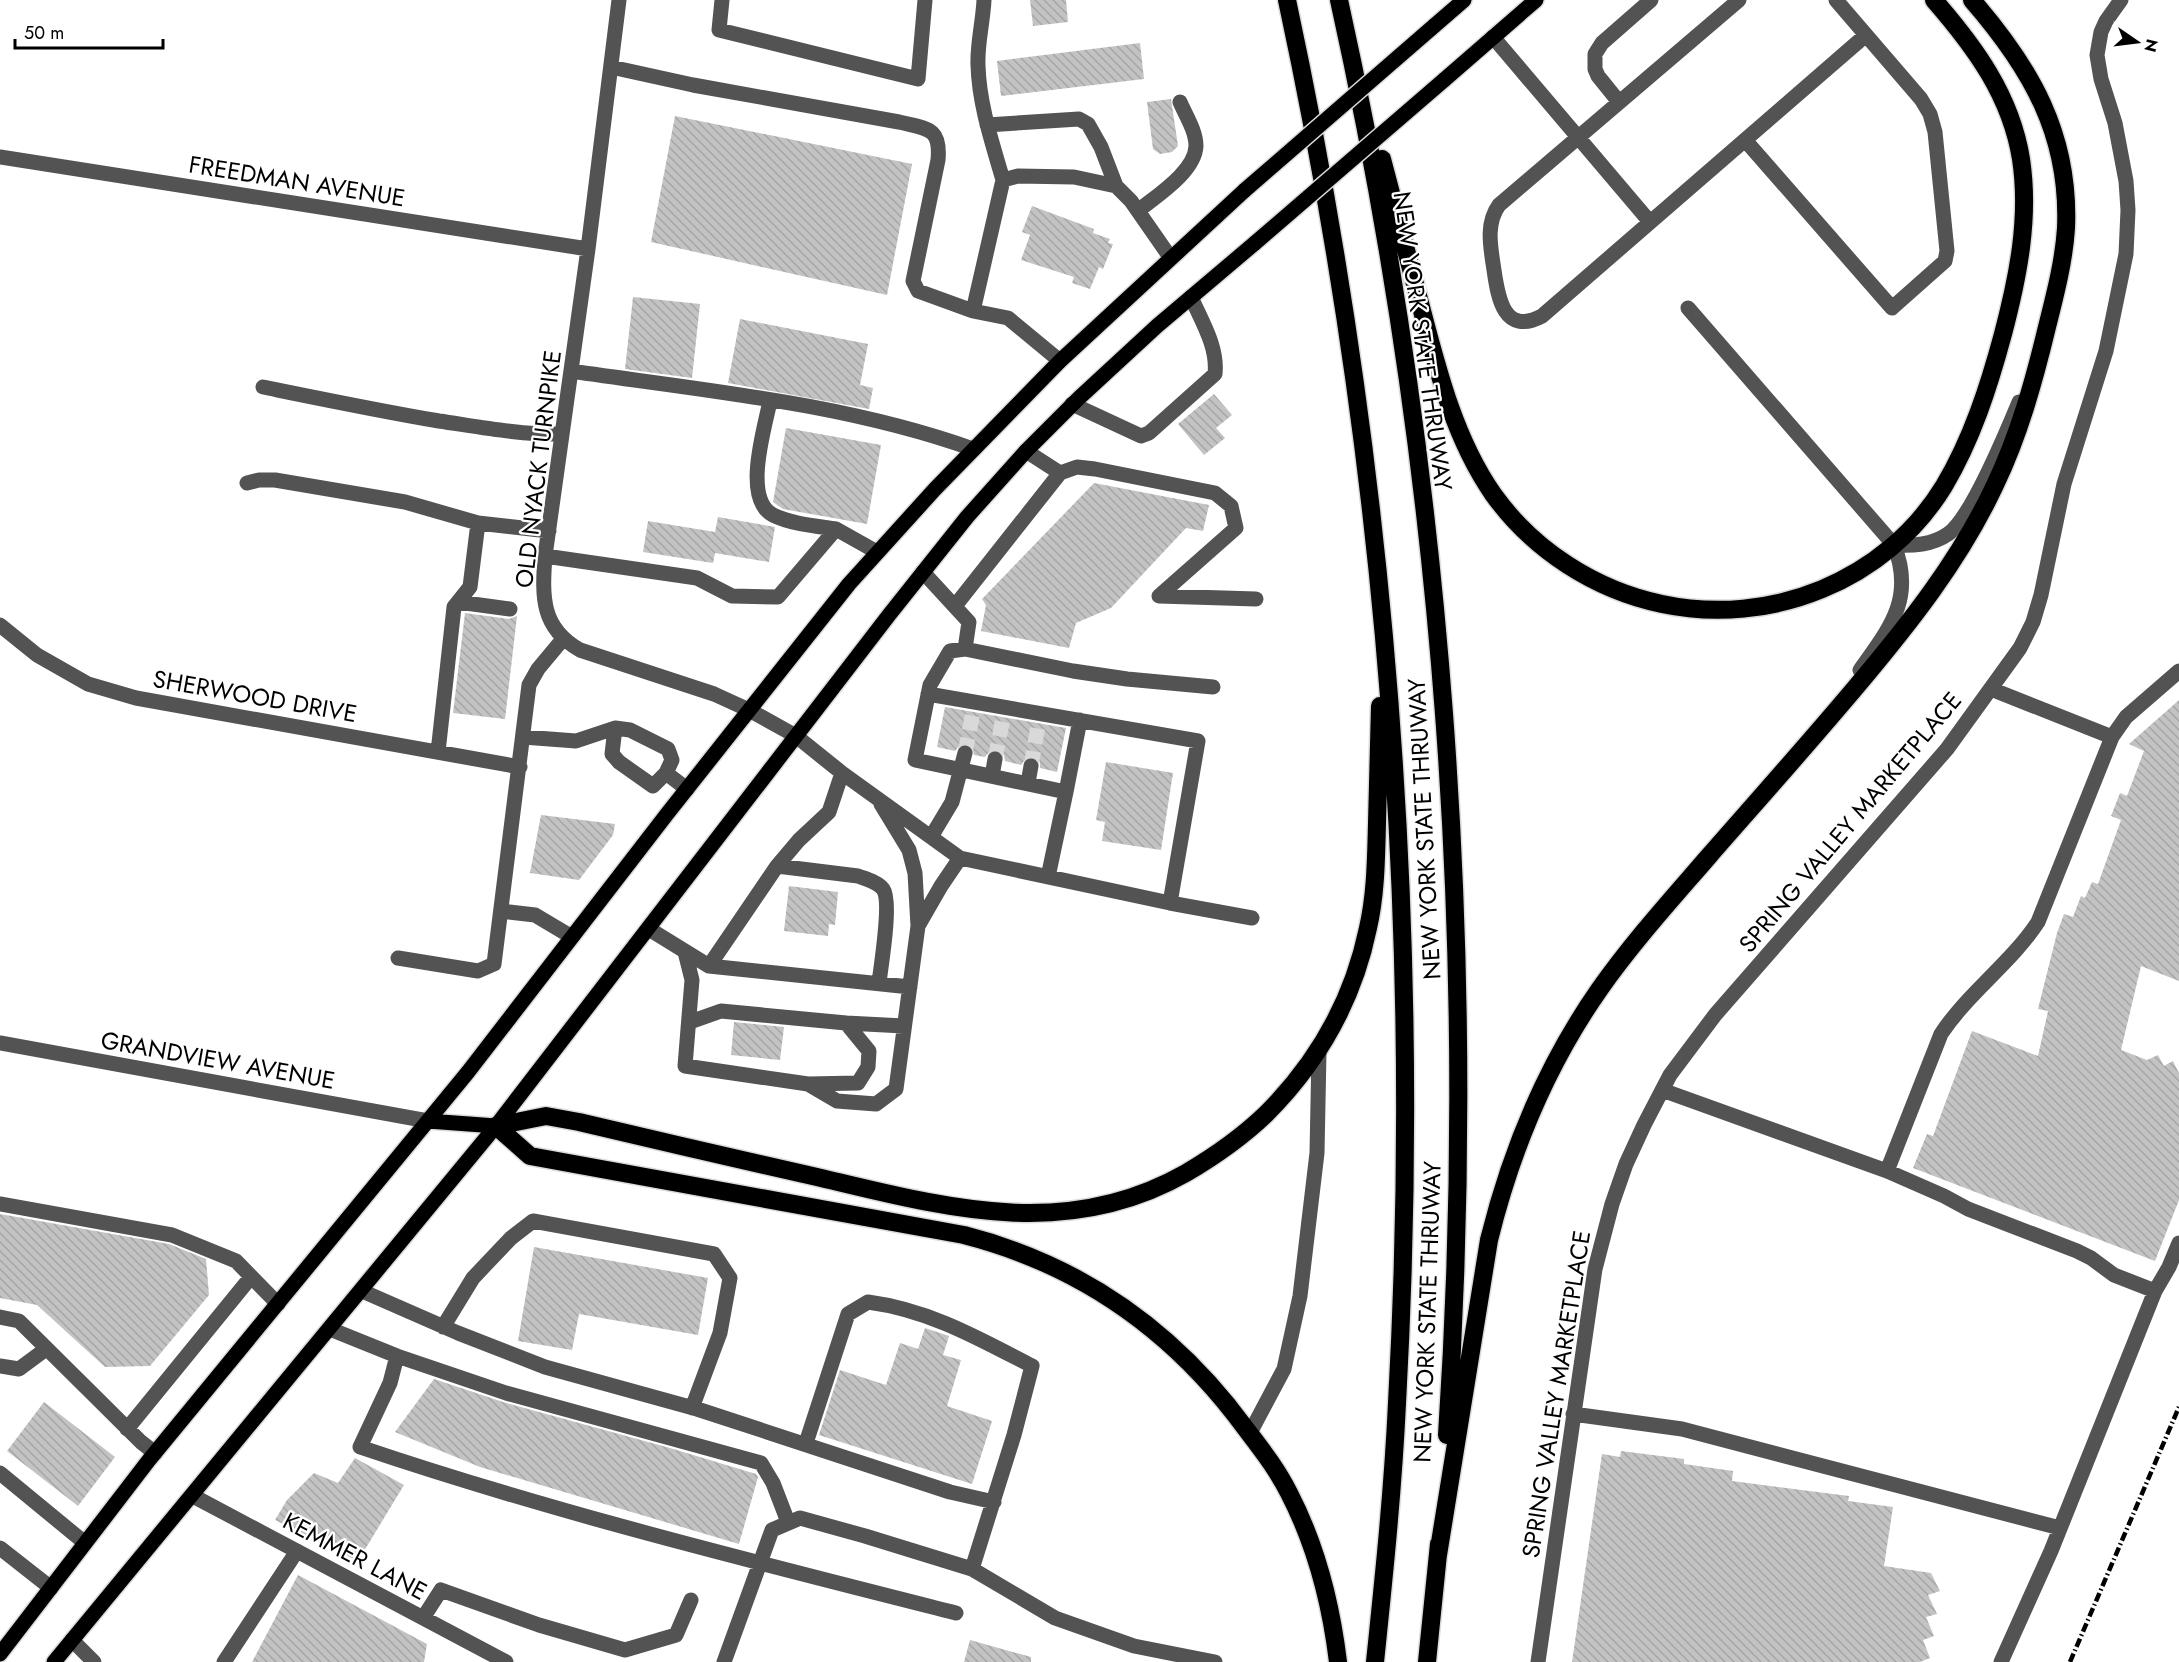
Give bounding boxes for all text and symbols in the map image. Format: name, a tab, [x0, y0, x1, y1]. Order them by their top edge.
scale bar	[15, 12, 164, 50]
north arrow	[2107, 12, 2167, 72]
text: 50 m	[24, 20, 64, 46]
text: N	[2138, 37, 2164, 54]
street label: FREEDMAN AVENUE	[186, 147, 408, 215]
street label: NEW YORK STATE THRUWAY	[1385, 189, 1461, 493]
street label: OLD NYACK TURNPIKE	[506, 348, 570, 590]
street label: SHERWOOD DRIVE	[150, 661, 360, 731]
street label: NEW YORK STATE THRUWAY	[1399, 677, 1449, 981]
street label: SPRING VALLEY MARKETPLACE	[1730, 684, 1970, 960]
street label: GRANDVIEW AVENUE	[98, 1022, 338, 1098]
street label: NEW YORK STATE THRUWAY	[1404, 1160, 1450, 1463]
street label: SPRING VALLEY MARKETPLACE	[1513, 1228, 1599, 1560]
street label: KEMMER LANE	[277, 1503, 433, 1609]

